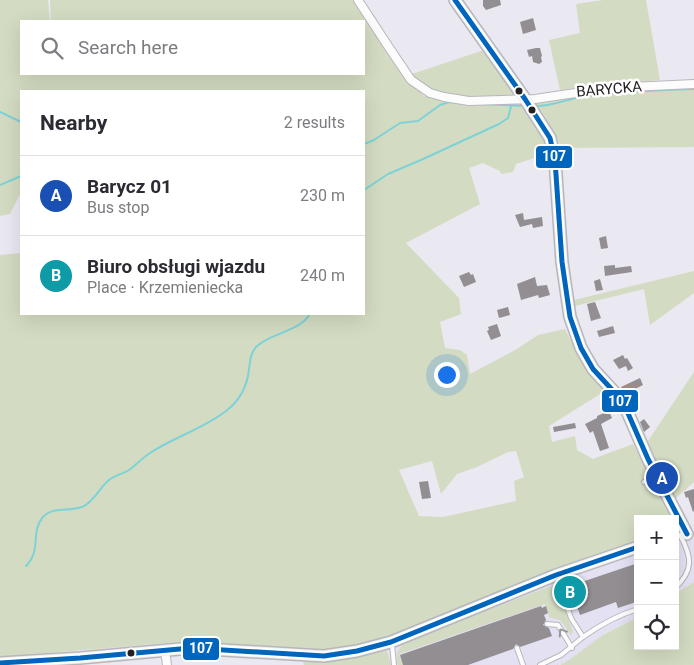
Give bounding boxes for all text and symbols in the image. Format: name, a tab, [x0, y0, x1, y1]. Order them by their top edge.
search box	[20, 20, 365, 75]
icon: search	[38, 34, 66, 62]
text: Search here	[78, 36, 178, 59]
street label: BARYCKA	[575, 77, 643, 101]
unlabelled marker	[514, 86, 524, 96]
unlabelled marker	[527, 105, 537, 115]
text: Nearby	[40, 111, 107, 135]
text: 2 results	[284, 113, 345, 132]
line badge: 107	[535, 145, 573, 169]
text: 107	[542, 148, 566, 164]
text: Barycz 01	[87, 175, 172, 198]
text: A	[51, 186, 61, 205]
text: 230 m	[300, 186, 345, 205]
text: Bus stop	[87, 198, 149, 217]
text: Biuro obsługi wjazdu	[87, 255, 265, 278]
text: B	[51, 266, 61, 285]
text: 240 m	[300, 266, 345, 285]
text: Place · Krzemieniecka	[87, 278, 243, 297]
your location	[434, 362, 460, 388]
line badge: 107	[601, 389, 639, 413]
text: 107	[608, 393, 632, 409]
pin: A	[646, 459, 678, 497]
map controls	[634, 515, 679, 650]
button: +	[634, 515, 679, 560]
button: −	[634, 560, 679, 605]
pin: B	[554, 573, 586, 611]
button: locate	[634, 605, 679, 650]
one-way arrow	[559, 628, 568, 638]
line badge: 107	[182, 637, 220, 661]
text: 107	[189, 640, 213, 656]
unlabelled marker	[126, 648, 136, 658]

